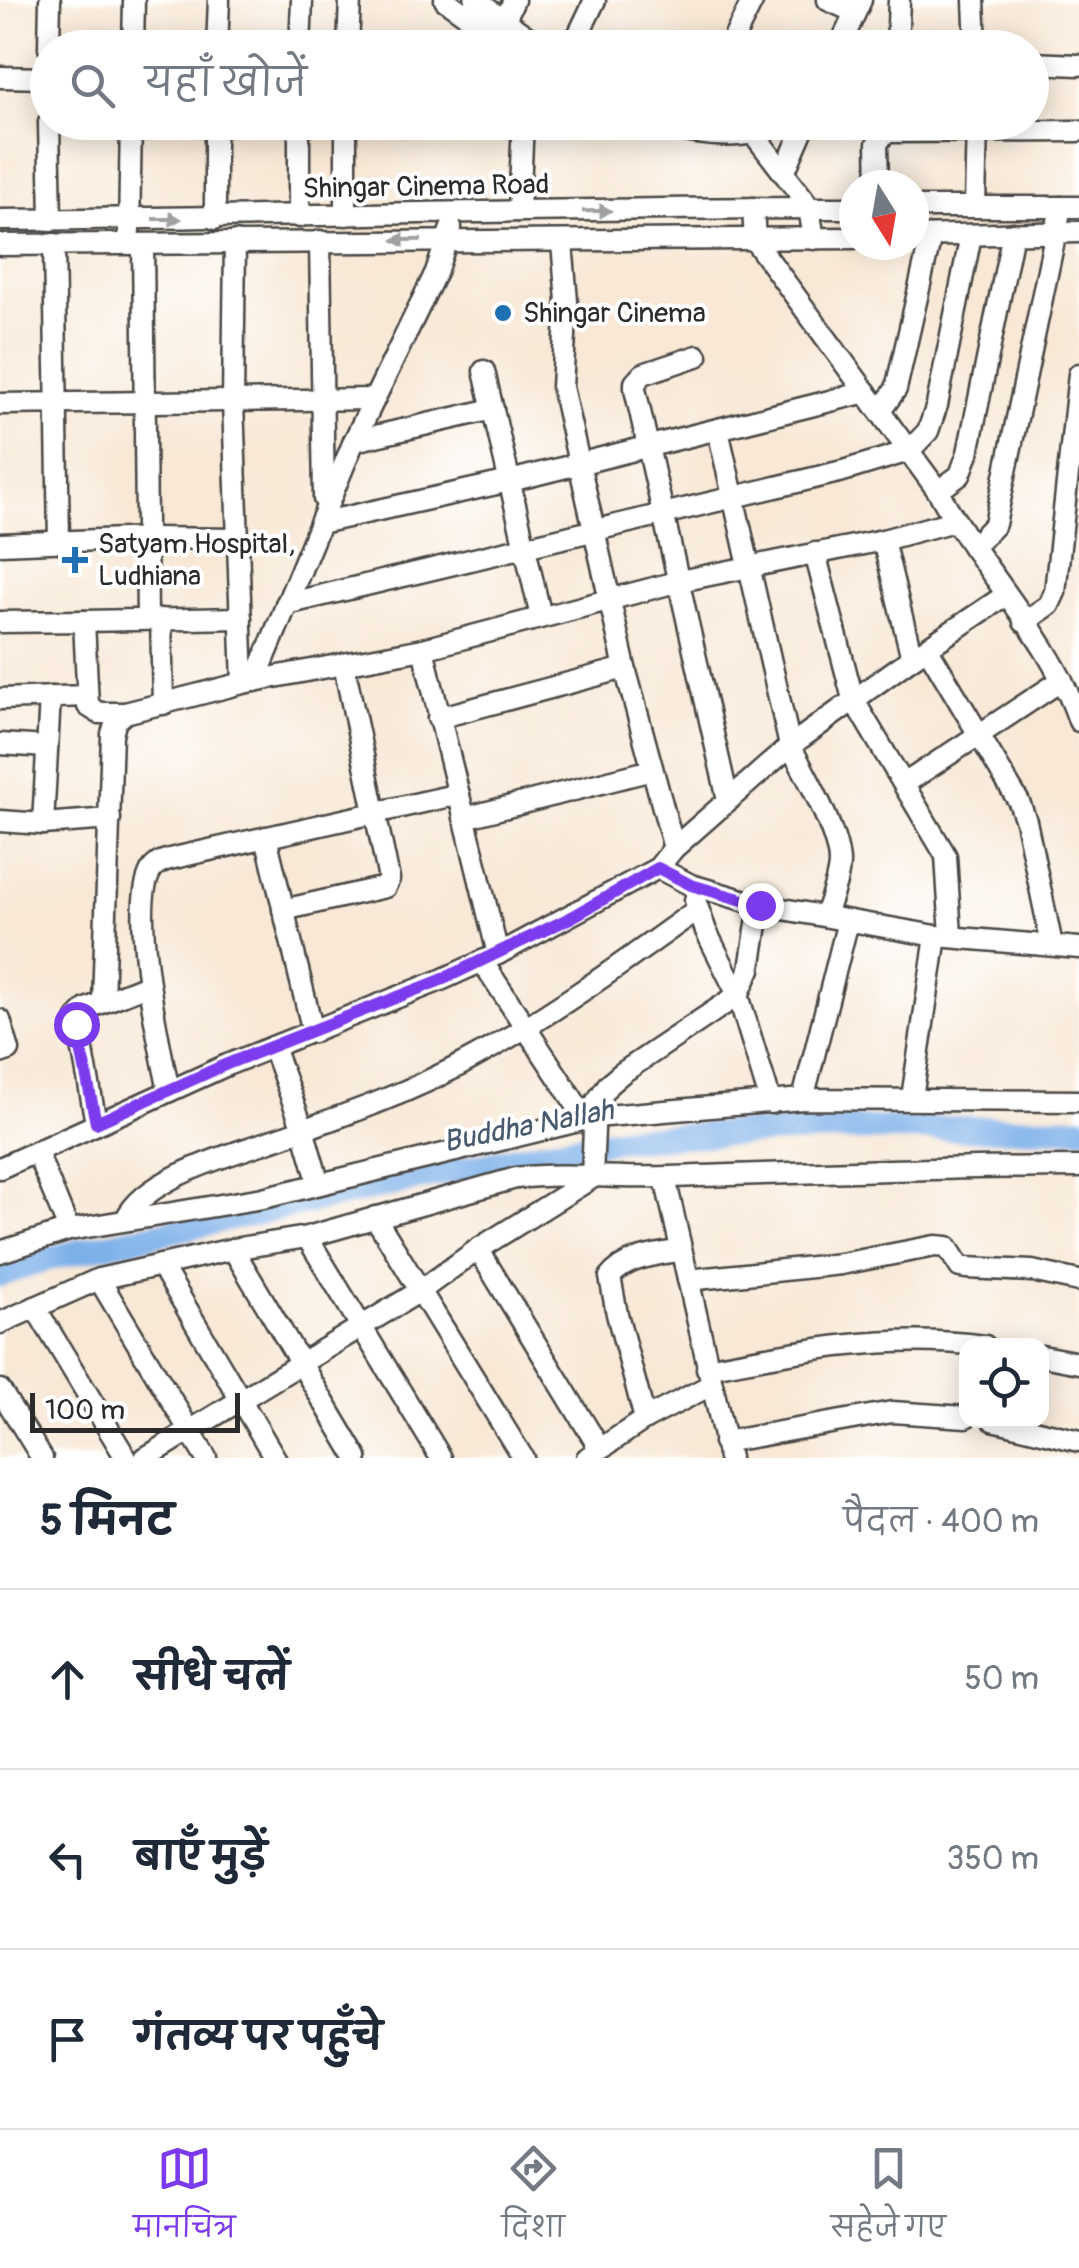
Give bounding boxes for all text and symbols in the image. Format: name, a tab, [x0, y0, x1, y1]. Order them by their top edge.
search box	[30, 30, 1049, 140]
icon: search	[65, 58, 120, 113]
text: यहाँ खोजें	[145, 59, 307, 107]
street label: Shingar Cinema Road	[302, 167, 550, 207]
north arrow	[839, 170, 929, 260]
one-way arrow	[582, 203, 614, 219]
one-way arrow	[152, 211, 184, 227]
one-way arrow	[390, 232, 422, 248]
place label: Shingar Cinema	[523, 296, 706, 331]
marker: Shingar Cinema	[492, 302, 514, 324]
place label: Satyam Hospital, Ludhiana	[98, 527, 295, 594]
marker: Satyam Hospital, Ludhiana	[62, 547, 88, 573]
route end	[738, 883, 784, 929]
route start	[54, 1002, 100, 1048]
water label: Buddha Nallah	[440, 1091, 618, 1161]
map controls	[959, 1338, 1049, 1428]
button: locate	[959, 1338, 1049, 1428]
scale bar	[30, 1388, 240, 1432]
text: 100 m	[45, 1393, 125, 1428]
text: 5 मिनट	[40, 1495, 174, 1547]
text: पैदल · 400 m	[843, 1502, 1039, 1542]
icon: ahead	[40, 1652, 95, 1707]
text: सीधे चलें	[135, 1653, 289, 1701]
text: 50 m	[964, 1659, 1039, 1699]
icon: left	[40, 1832, 95, 1887]
text: बाएँ मुड़ें	[135, 1833, 267, 1881]
text: 350 m	[947, 1839, 1039, 1879]
icon: arrive	[40, 2012, 95, 2067]
text: गंतव्य पर पहुँचे	[135, 2013, 382, 2061]
tab: मानचित्र	[133, 2141, 236, 2258]
tab: दिशा	[501, 2141, 565, 2258]
tab: सहेजे गए	[831, 2141, 946, 2258]

